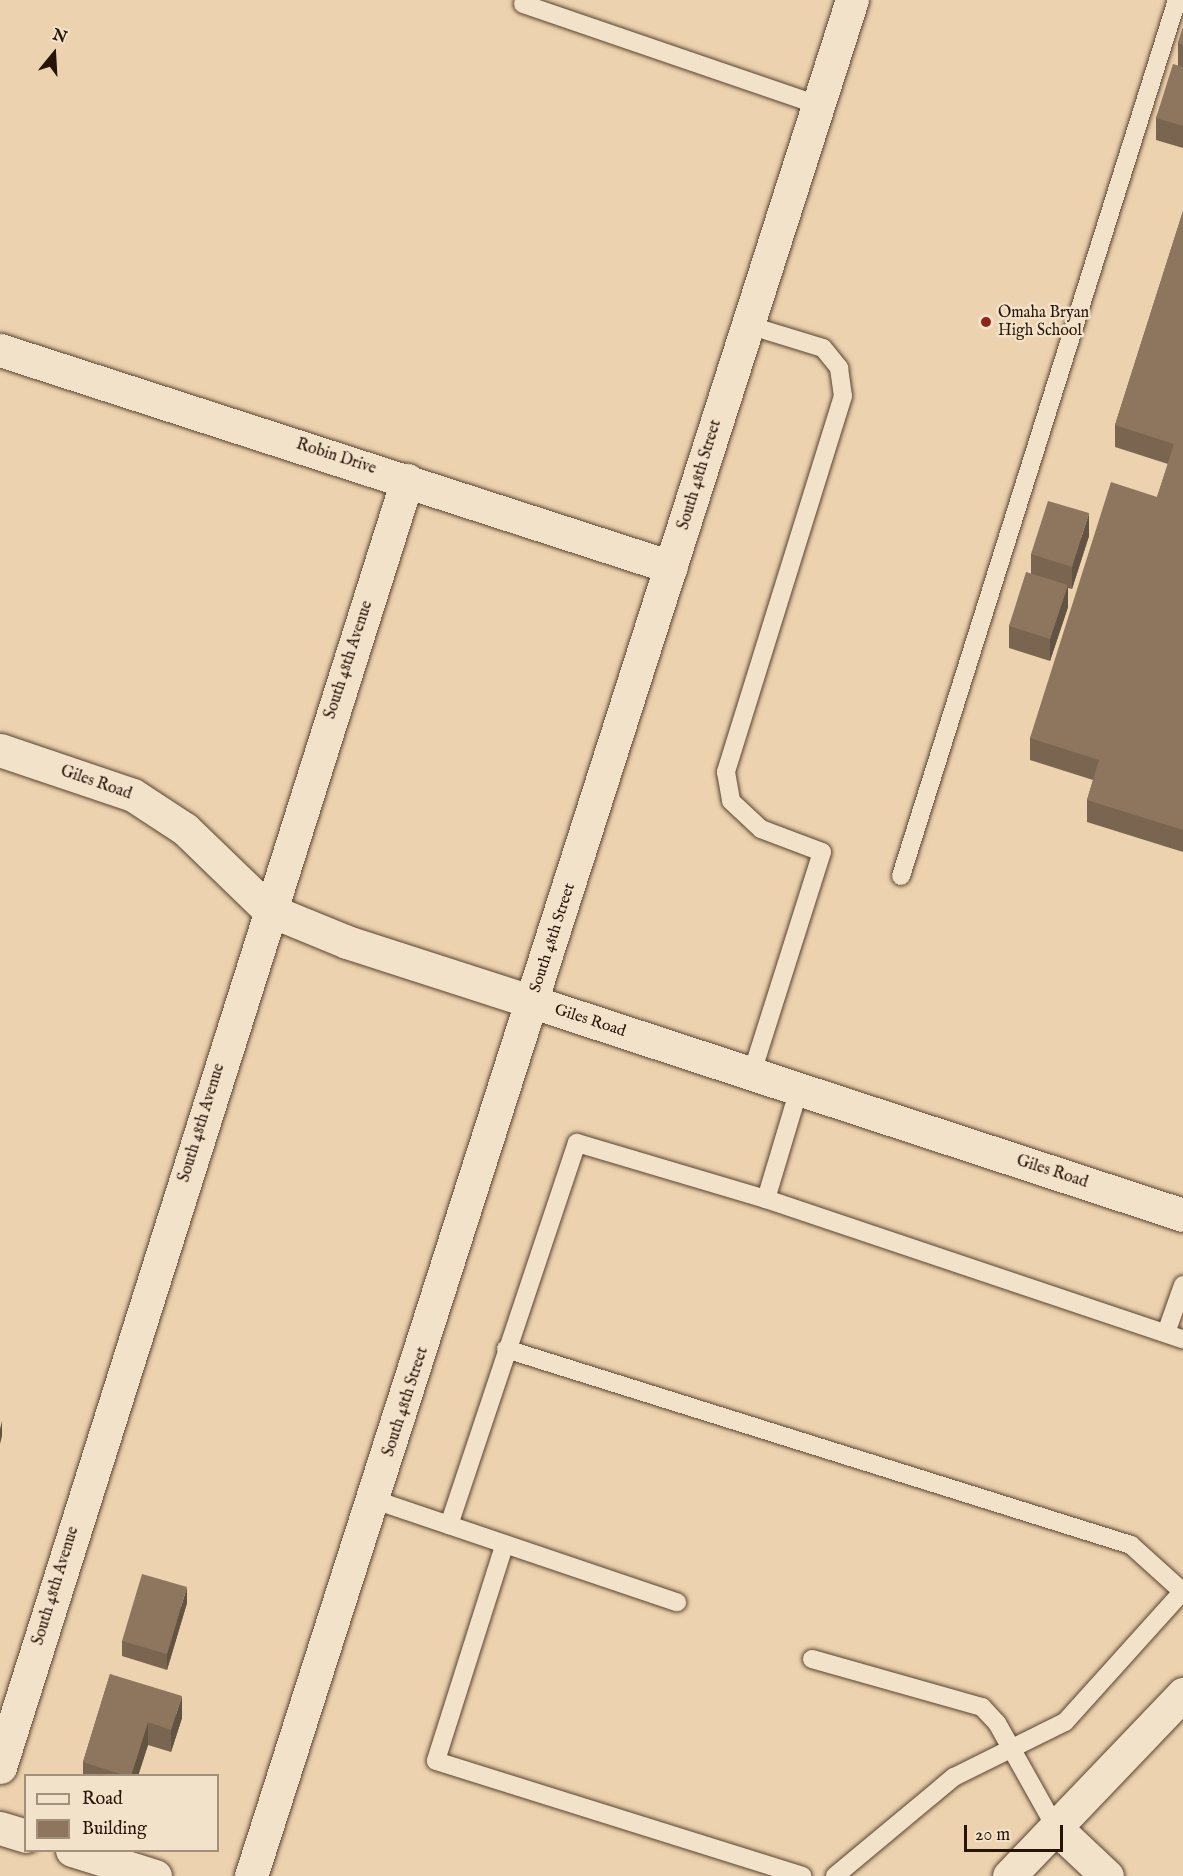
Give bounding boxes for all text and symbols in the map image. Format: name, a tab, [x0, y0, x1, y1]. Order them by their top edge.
north arrow	[24, 24, 84, 84]
text: N	[50, 25, 69, 49]
place label: Omaha Bryan High School	[998, 303, 1089, 341]
marker: Omaha Bryan High School	[979, 315, 993, 329]
street label: South 48th Street	[674, 418, 726, 532]
street label: Robin Drive	[294, 435, 378, 479]
street label: South 48th Avenue	[321, 599, 377, 721]
street label: Giles Road	[58, 762, 134, 804]
street label: South 48th Street	[526, 881, 580, 995]
street label: Giles Road	[552, 1000, 628, 1042]
street label: South 48th Avenue	[175, 1061, 229, 1185]
street label: Giles Road	[1014, 1151, 1090, 1193]
street label: South 48th Street	[379, 1345, 433, 1459]
street label: South 48th Avenue	[29, 1524, 83, 1648]
legend	[24, 1774, 219, 1852]
text: Road	[82, 1788, 123, 1811]
scale bar	[967, 1813, 1066, 1851]
text: Building	[82, 1818, 147, 1841]
text: 20 m	[975, 1824, 1010, 1847]

